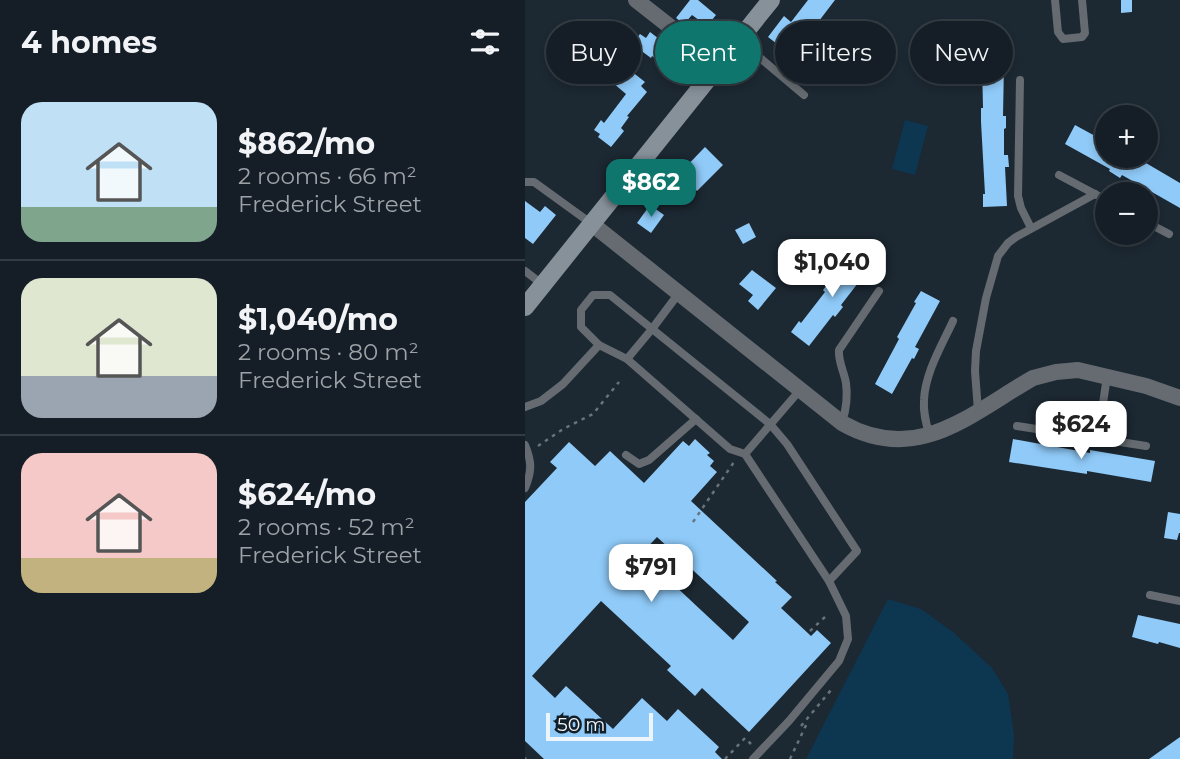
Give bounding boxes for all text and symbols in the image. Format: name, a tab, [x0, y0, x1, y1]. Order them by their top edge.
chip: Buy	[546, 21, 641, 84]
chip: Rent	[655, 21, 761, 84]
chip: Filters	[775, 21, 896, 84]
chip: New	[910, 21, 1013, 84]
icon: filters	[466, 23, 504, 61]
text: 4 homes	[21, 24, 157, 61]
map controls	[1095, 105, 1158, 245]
button: +	[1095, 105, 1158, 168]
text: $862/mo	[238, 125, 375, 162]
icon: home	[77, 130, 161, 214]
pin: $862	[610, 160, 692, 219]
text: 2 rooms · 66 m²	[238, 162, 417, 190]
text: $862	[622, 168, 680, 196]
button: −	[1095, 182, 1158, 245]
text: Frederick Street	[238, 190, 422, 218]
pin: $1,040	[775, 240, 889, 299]
text: $1,040	[794, 248, 870, 276]
text: $1,040/mo	[238, 301, 398, 338]
icon: home	[77, 306, 161, 390]
text: 2 rooms · 80 m²	[238, 338, 419, 366]
text: Frederick Street	[238, 366, 422, 394]
pin: $624	[1040, 402, 1122, 461]
text: $624	[1052, 410, 1110, 438]
text: $624/mo	[238, 476, 376, 513]
icon: home	[77, 481, 161, 565]
text: 2 rooms · 52 m²	[238, 513, 415, 541]
text: Frederick Street	[238, 541, 422, 569]
pin: $791	[610, 544, 692, 604]
text: $791	[625, 553, 677, 581]
scale bar	[546, 710, 653, 742]
text: 50 m	[557, 713, 605, 736]

